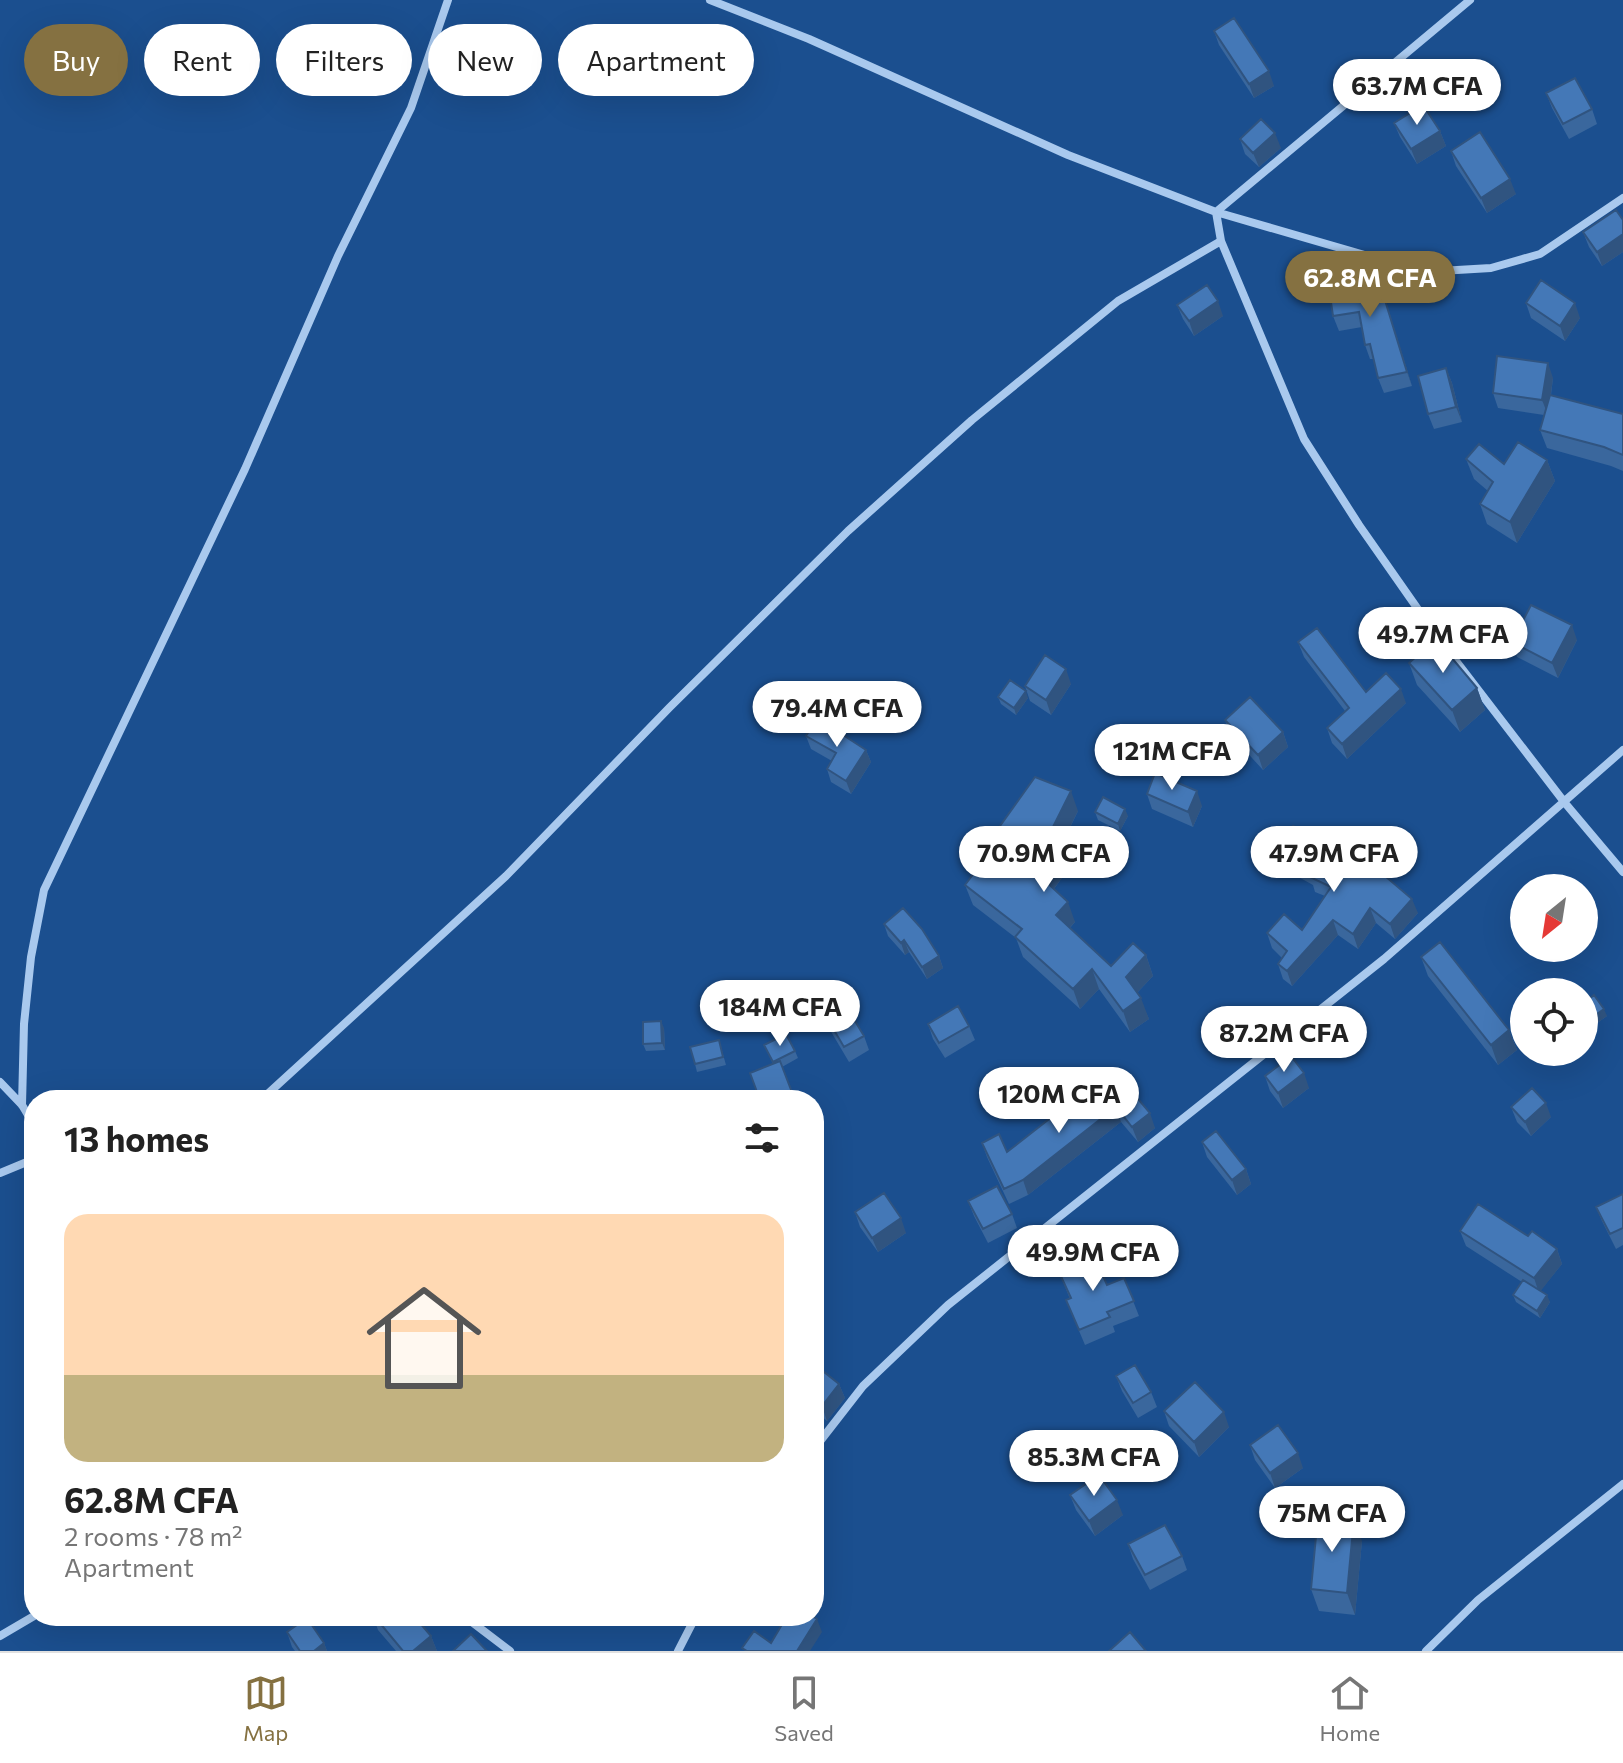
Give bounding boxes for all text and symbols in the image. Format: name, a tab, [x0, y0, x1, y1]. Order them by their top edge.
chip: Buy	[24, 24, 128, 96]
chip: Rent	[144, 24, 260, 96]
chip: Filters	[276, 24, 412, 96]
chip: New	[428, 24, 542, 96]
chip: Apartment	[558, 24, 754, 96]
pin: 63.7M CFA	[1325, 59, 1509, 127]
text: 63.7M CFA	[1351, 69, 1483, 100]
pin: 62.8M CFA	[1278, 251, 1462, 319]
text: 62.8M CFA	[1303, 261, 1437, 292]
pin: 49.7M CFA	[1351, 607, 1535, 675]
text: 49.7M CFA	[1377, 617, 1509, 648]
pin: 79.4M CFA	[745, 681, 929, 749]
text: 79.4M CFA	[771, 691, 903, 722]
pin: 121M CFA	[1089, 724, 1255, 792]
text: 121M CFA	[1113, 734, 1231, 765]
pin: 70.9M CFA	[952, 826, 1136, 894]
pin: 47.9M CFA	[1242, 826, 1426, 894]
text: 70.9M CFA	[977, 836, 1111, 867]
text: 47.9M CFA	[1269, 836, 1399, 867]
north arrow	[1510, 874, 1598, 962]
map controls	[1510, 874, 1598, 1066]
button: locate	[1510, 978, 1598, 1066]
pin: 184M CFA	[697, 980, 863, 1048]
text: 184M CFA	[718, 990, 842, 1021]
pin: 87.2M CFA	[1192, 1006, 1376, 1074]
text: 87.2M CFA	[1219, 1016, 1349, 1047]
pin: 120M CFA	[976, 1067, 1142, 1135]
text: 120M CFA	[997, 1077, 1121, 1108]
icon: filters	[740, 1116, 784, 1160]
text: 13 homes	[64, 1117, 209, 1159]
pin: 49.9M CFA	[1001, 1225, 1185, 1293]
text: 49.9M CFA	[1026, 1235, 1160, 1266]
icon: home	[352, 1266, 496, 1410]
pin: 85.3M CFA	[1002, 1430, 1186, 1498]
text: 85.3M CFA	[1027, 1440, 1161, 1471]
text: 62.8M CFA	[64, 1478, 239, 1520]
pin: 75M CFA	[1258, 1486, 1406, 1554]
text: 75M CFA	[1277, 1496, 1387, 1527]
text: 2 rooms · 78 m²	[64, 1520, 243, 1551]
text: Apartment	[64, 1551, 194, 1582]
tab: Map	[243, 1671, 288, 1746]
tab: Saved	[774, 1671, 834, 1746]
tab: Home	[1320, 1671, 1380, 1746]

